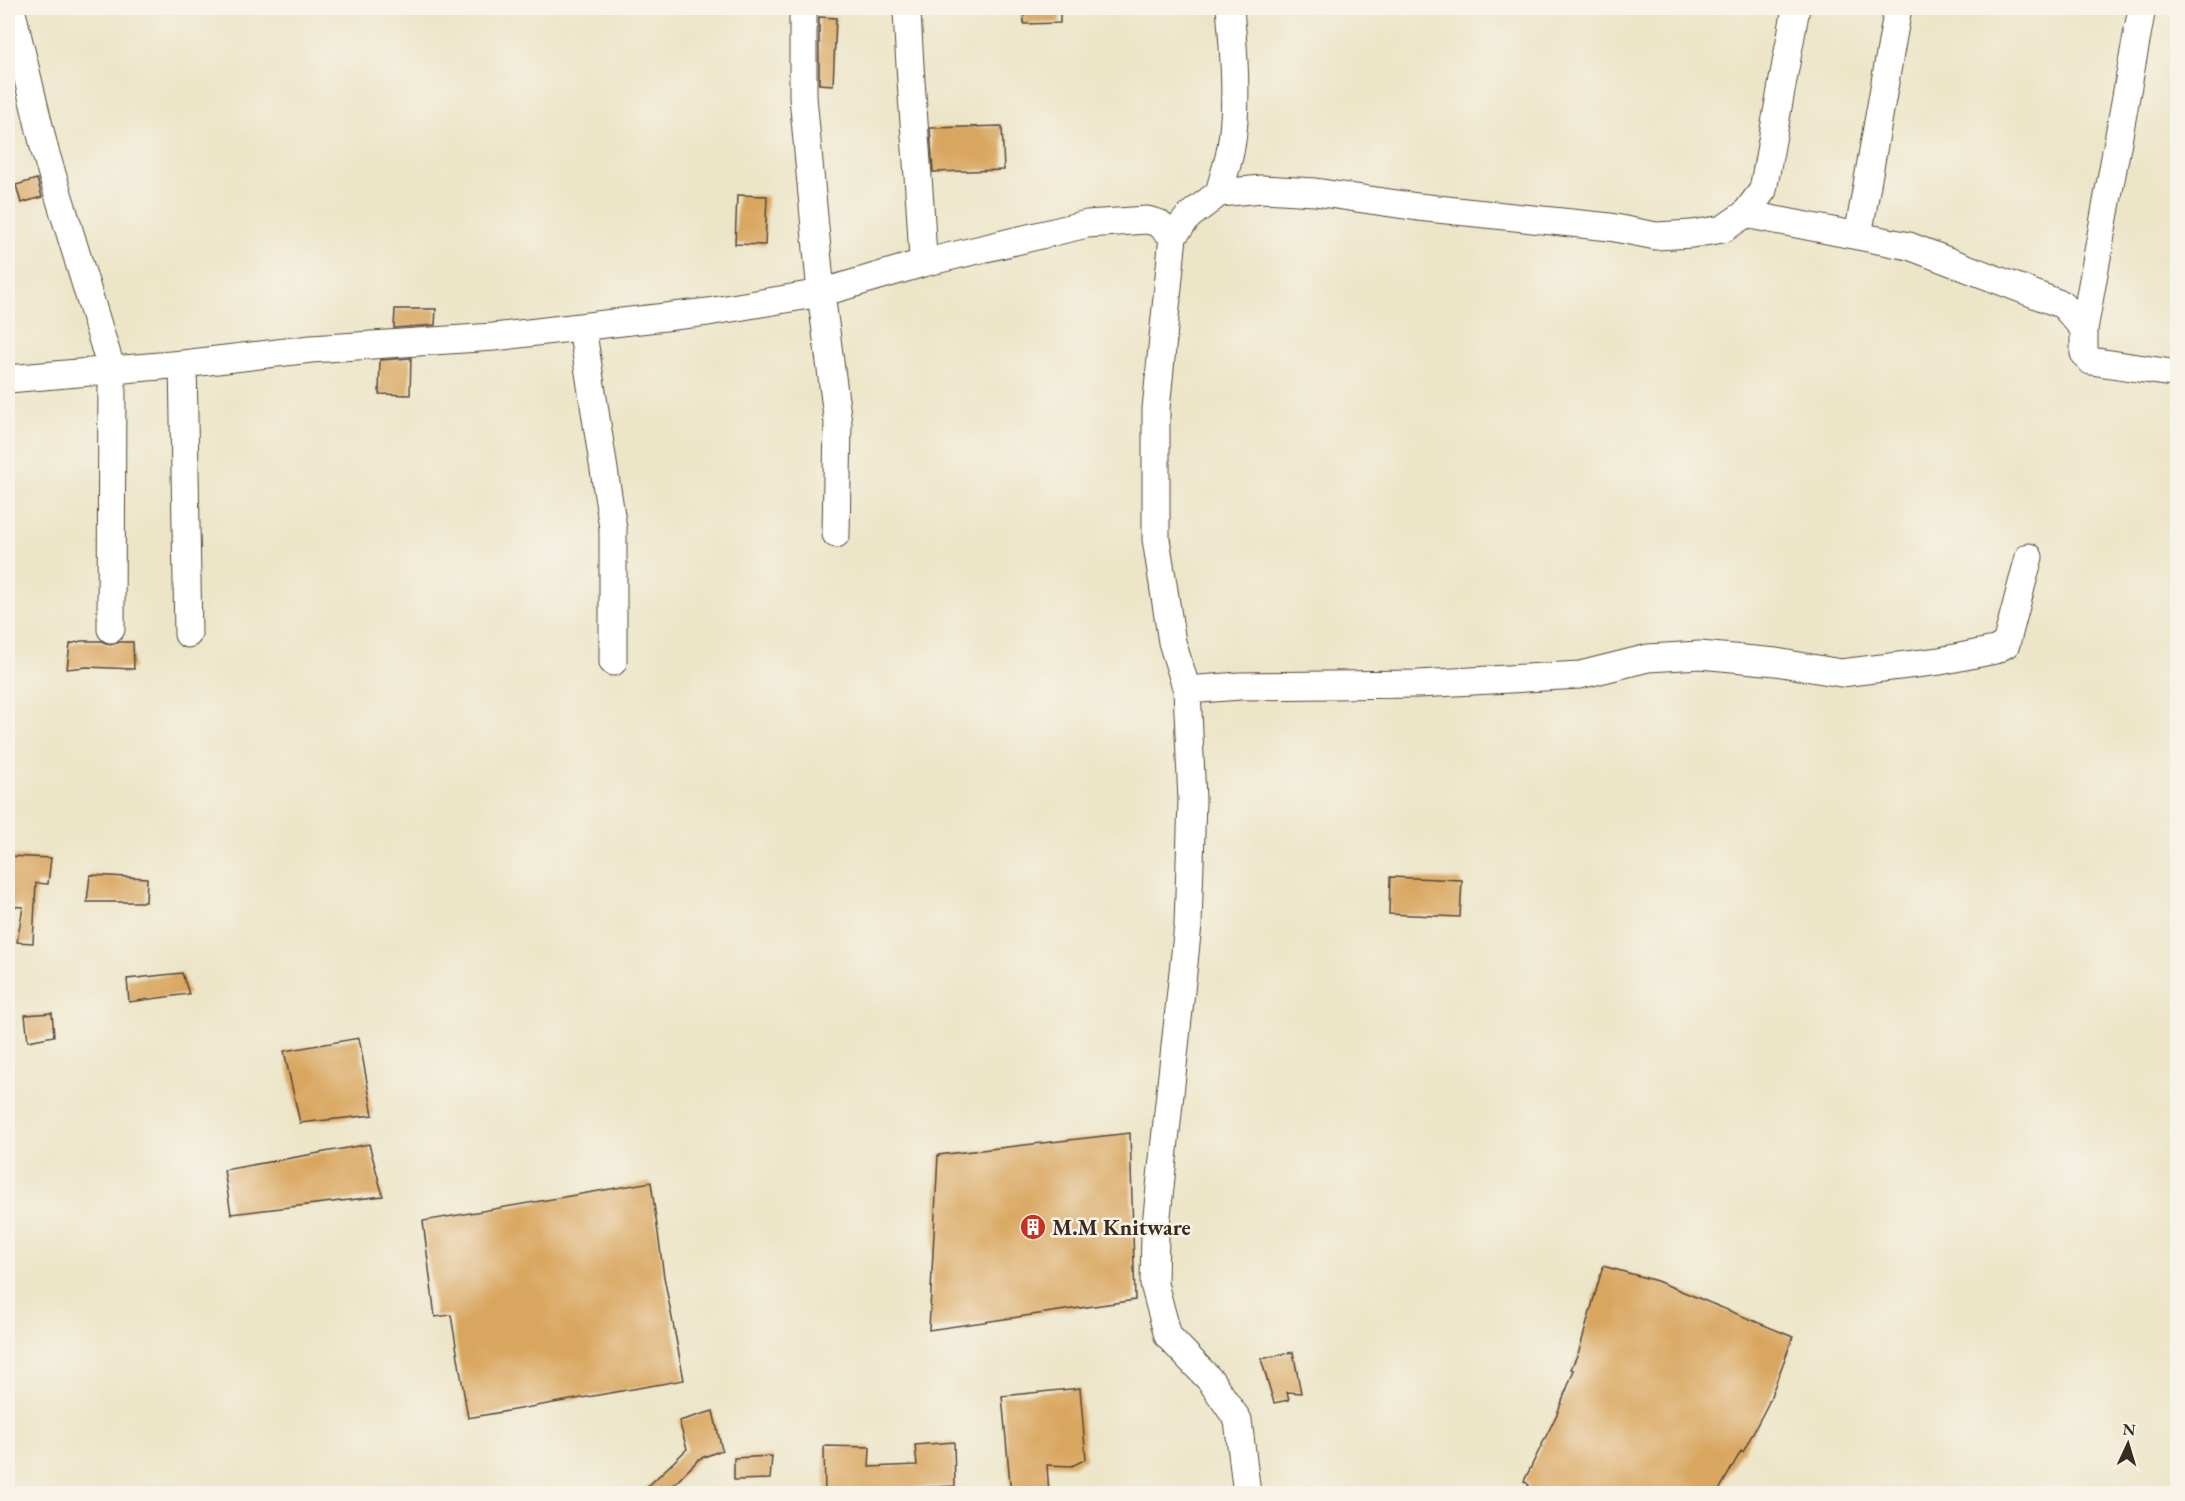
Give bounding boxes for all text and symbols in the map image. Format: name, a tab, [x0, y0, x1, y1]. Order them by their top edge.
building icon: M.M Knitware	[1018, 1212, 1048, 1242]
place label: M.M Knitware	[1052, 1213, 1191, 1242]
north arrow	[2098, 1414, 2158, 1474]
text: N	[2122, 1419, 2136, 1440]

